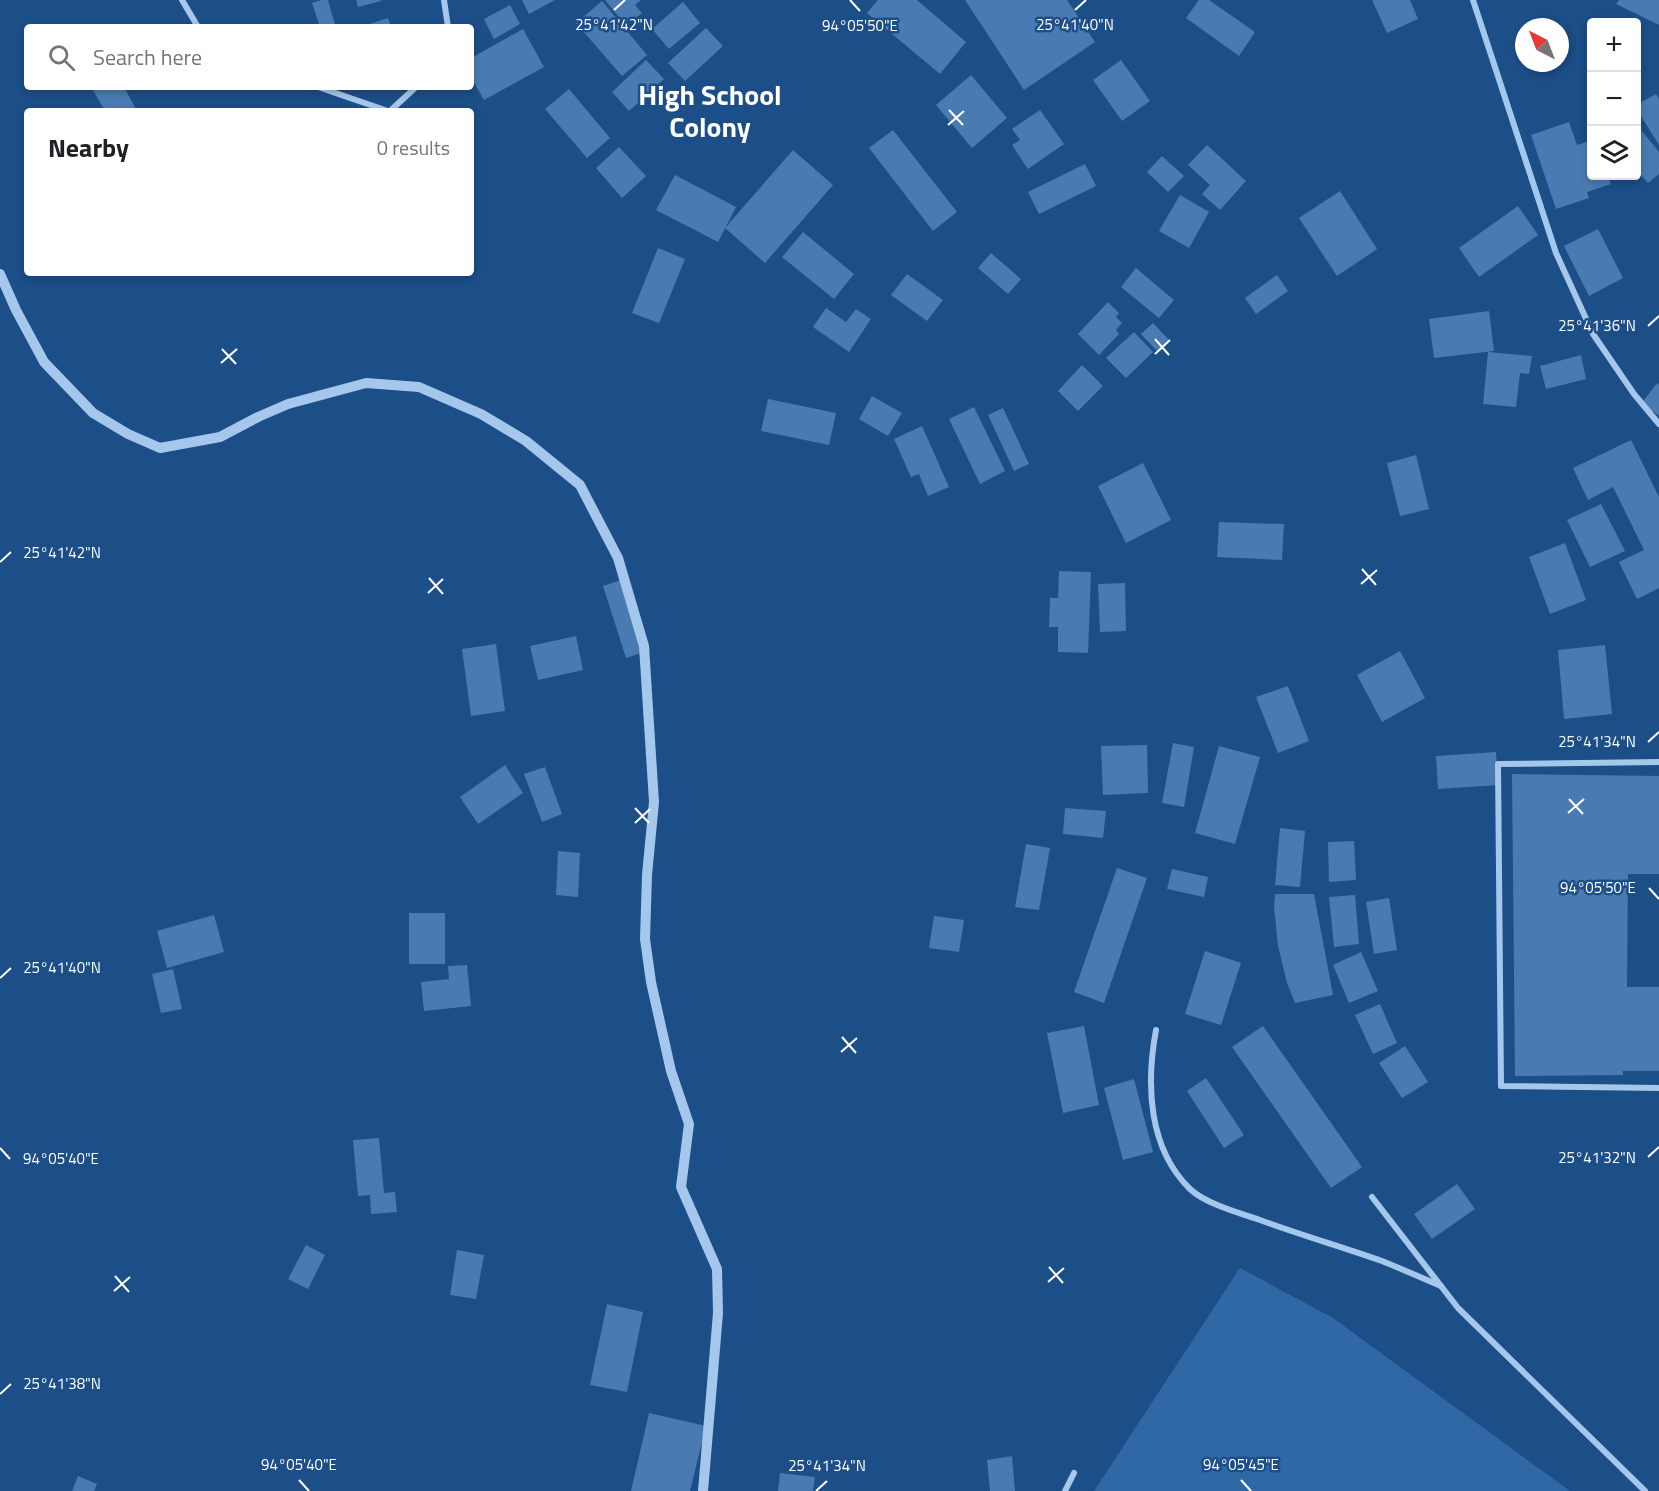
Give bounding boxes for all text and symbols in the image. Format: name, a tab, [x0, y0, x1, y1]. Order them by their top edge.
text: 25°41'42"N	[575, 13, 653, 36]
text: 25°41'40"N	[1036, 13, 1114, 36]
text: 94°05'50"E	[822, 14, 898, 37]
north arrow	[1515, 18, 1569, 72]
map controls	[1587, 18, 1641, 180]
button: +	[1587, 18, 1641, 72]
search box	[24, 24, 474, 90]
text: Search here	[93, 40, 202, 74]
icon: search	[45, 41, 78, 74]
button: −	[1587, 72, 1641, 126]
district label: High School Colony	[638, 73, 782, 148]
button: layers	[1587, 126, 1641, 180]
text: Nearby	[48, 128, 129, 167]
text: 0 results	[377, 132, 450, 163]
text: 25°41'36"N	[1558, 314, 1636, 337]
text: 25°41'42"N	[23, 541, 101, 564]
text: 25°41'34"N	[1558, 730, 1636, 753]
text: 94°05'50"E	[1560, 876, 1636, 899]
text: 25°41'40"N	[23, 956, 101, 979]
text: 25°41'32"N	[1558, 1146, 1636, 1169]
text: 94°05'40"E	[23, 1147, 99, 1170]
text: 25°41'38"N	[23, 1372, 101, 1395]
text: 94°05'40"E	[261, 1453, 337, 1476]
text: 94°05'45"E	[1203, 1453, 1279, 1476]
text: 25°41'34"N	[788, 1454, 866, 1477]

